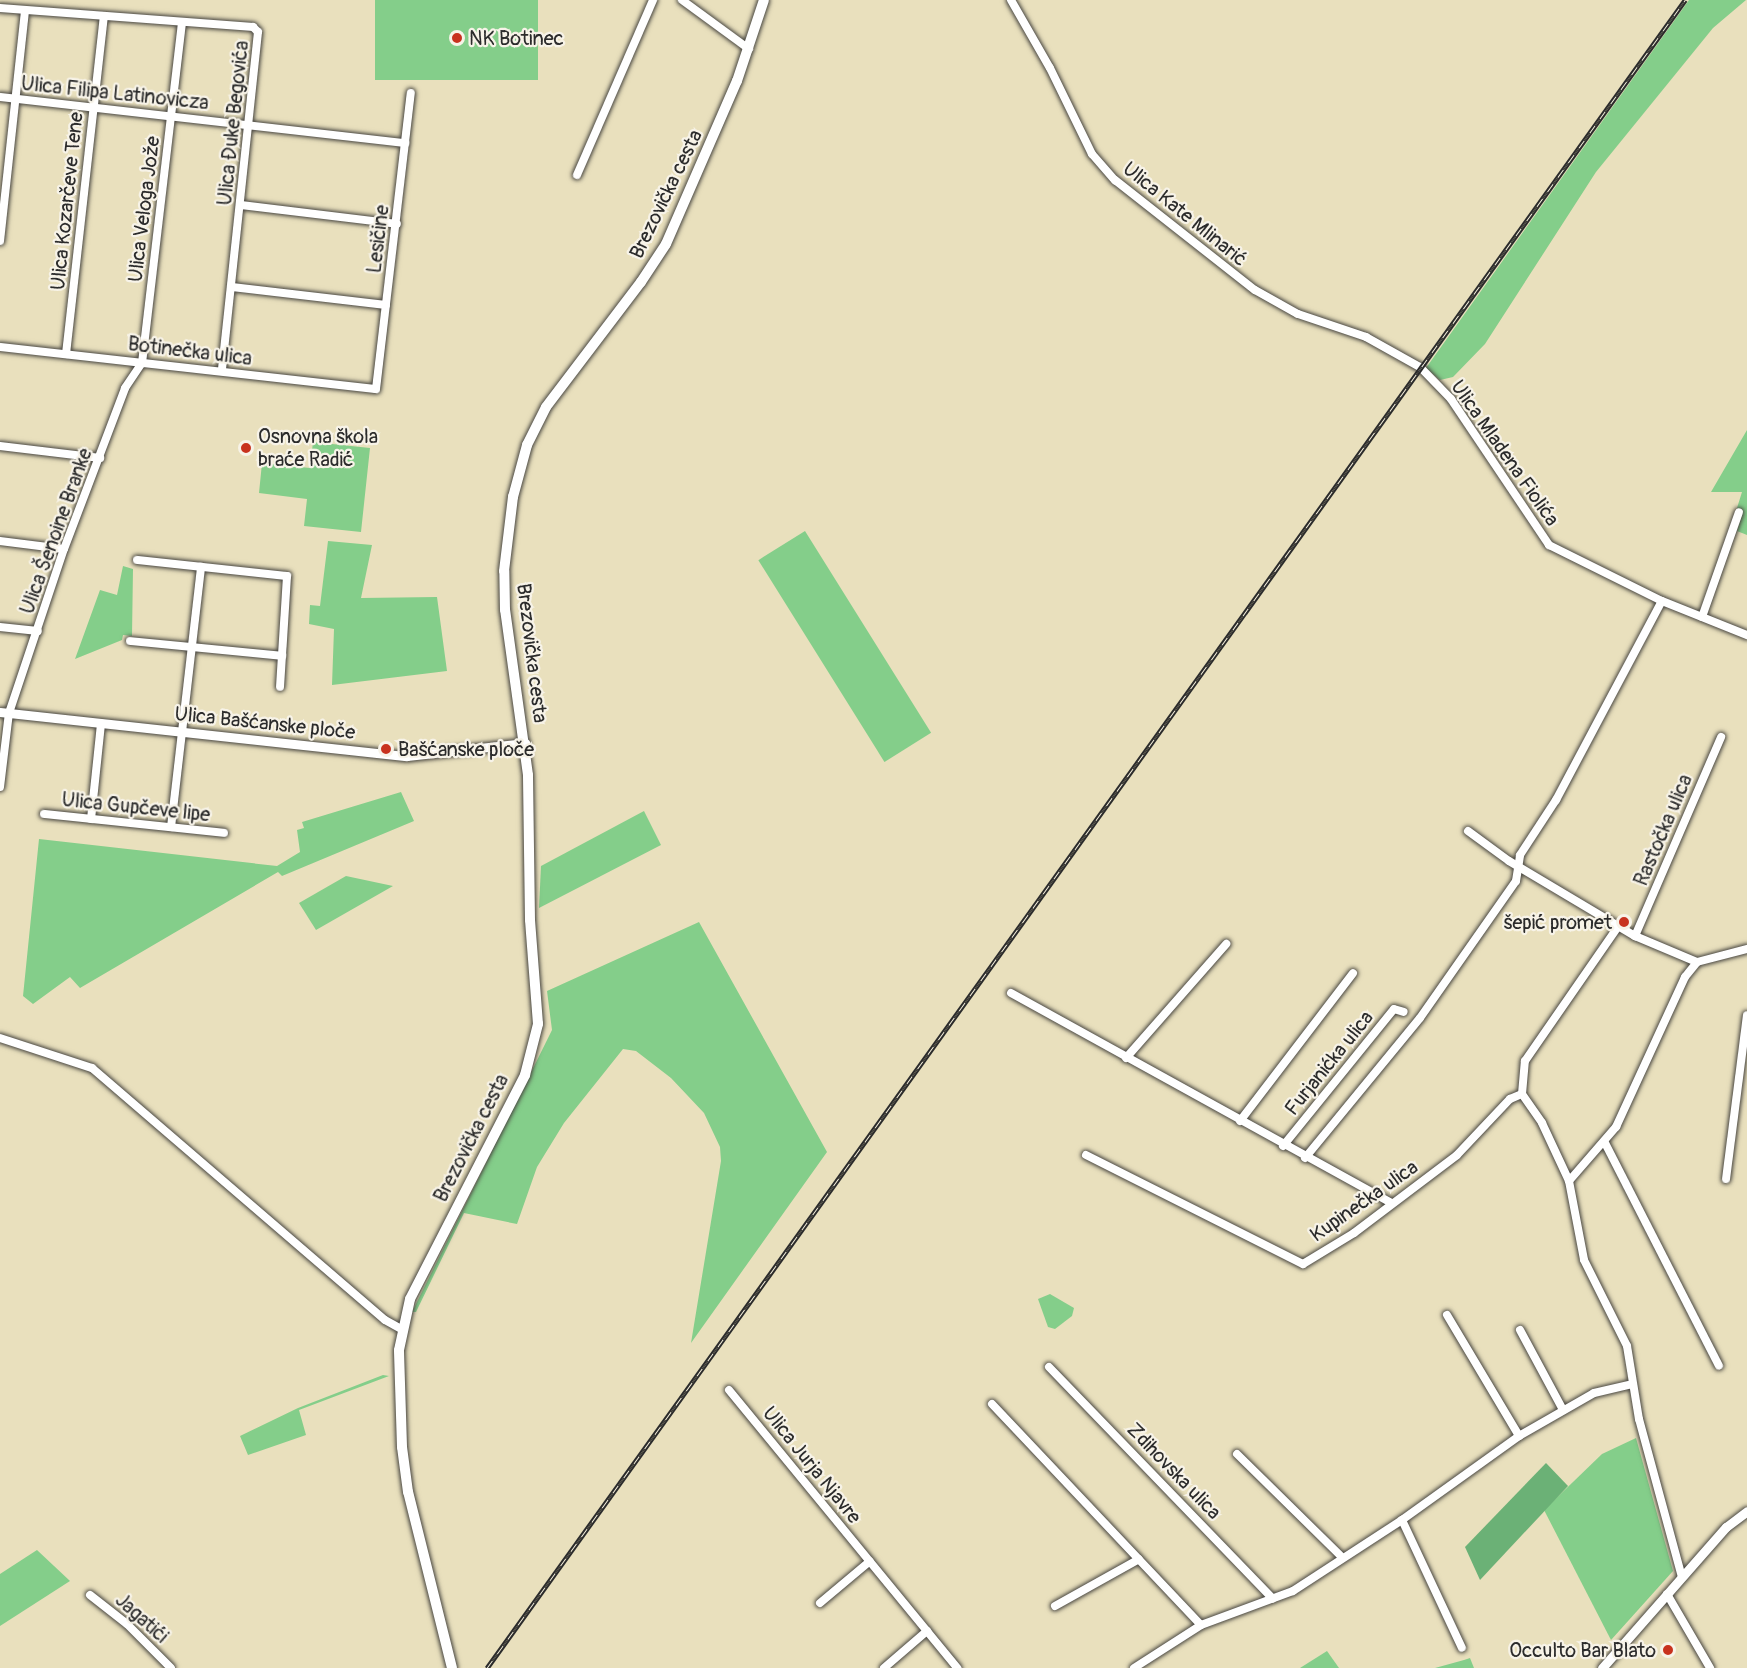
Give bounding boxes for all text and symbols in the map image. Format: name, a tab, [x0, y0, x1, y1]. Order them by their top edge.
place label: NK Botinec	[469, 26, 564, 50]
marker: NK Botinec	[450, 31, 464, 45]
street label: Ulica Đuke Begovića	[212, 39, 254, 207]
street label: Ulica Filipa Latinovicza	[20, 71, 210, 115]
street label: Ulica Kozarčeve Tene	[46, 111, 88, 291]
street label: Brezovička cesta	[624, 126, 708, 262]
street label: Ulica Veloga Jože	[123, 135, 165, 283]
street label: Ulica Kate Mlinarić	[1118, 157, 1252, 271]
street label: Lesičine	[362, 204, 394, 274]
street label: Botinečka ulica	[127, 331, 253, 371]
street label: Ulica Mladena Fiolića	[1446, 375, 1564, 531]
place label: Osnovna škola braće Radić	[258, 424, 378, 471]
marker: Osnovna škola braće Radić	[239, 441, 253, 455]
street label: Ulica Šenoine Branke	[15, 445, 97, 617]
street label: Brezovička cesta	[512, 582, 552, 724]
street label: Ulica Bašćanske ploče	[173, 702, 357, 744]
place label: Bašćanske ploče	[398, 737, 534, 761]
marker: Bašćanske ploče	[379, 742, 393, 756]
street label: Rastočka ulica	[1629, 771, 1697, 889]
street label: Ulica Gupčeve lipe	[61, 787, 211, 827]
place label: šepić promet	[1504, 910, 1612, 934]
marker: šepić promet	[1617, 915, 1631, 929]
street label: Furjanićka ulica	[1280, 1006, 1378, 1120]
street label: Brezovička cesta	[428, 1070, 514, 1206]
street label: Kupinečka ulica	[1305, 1155, 1423, 1247]
street label: Ulica Jurja Njavre	[758, 1402, 866, 1528]
street label: Zdihovska ulica	[1122, 1418, 1226, 1524]
street label: Jagatići	[110, 1588, 174, 1648]
place label: Occulto Bar Blato	[1509, 1638, 1656, 1662]
marker: Occulto Bar Blato	[1661, 1643, 1675, 1657]

